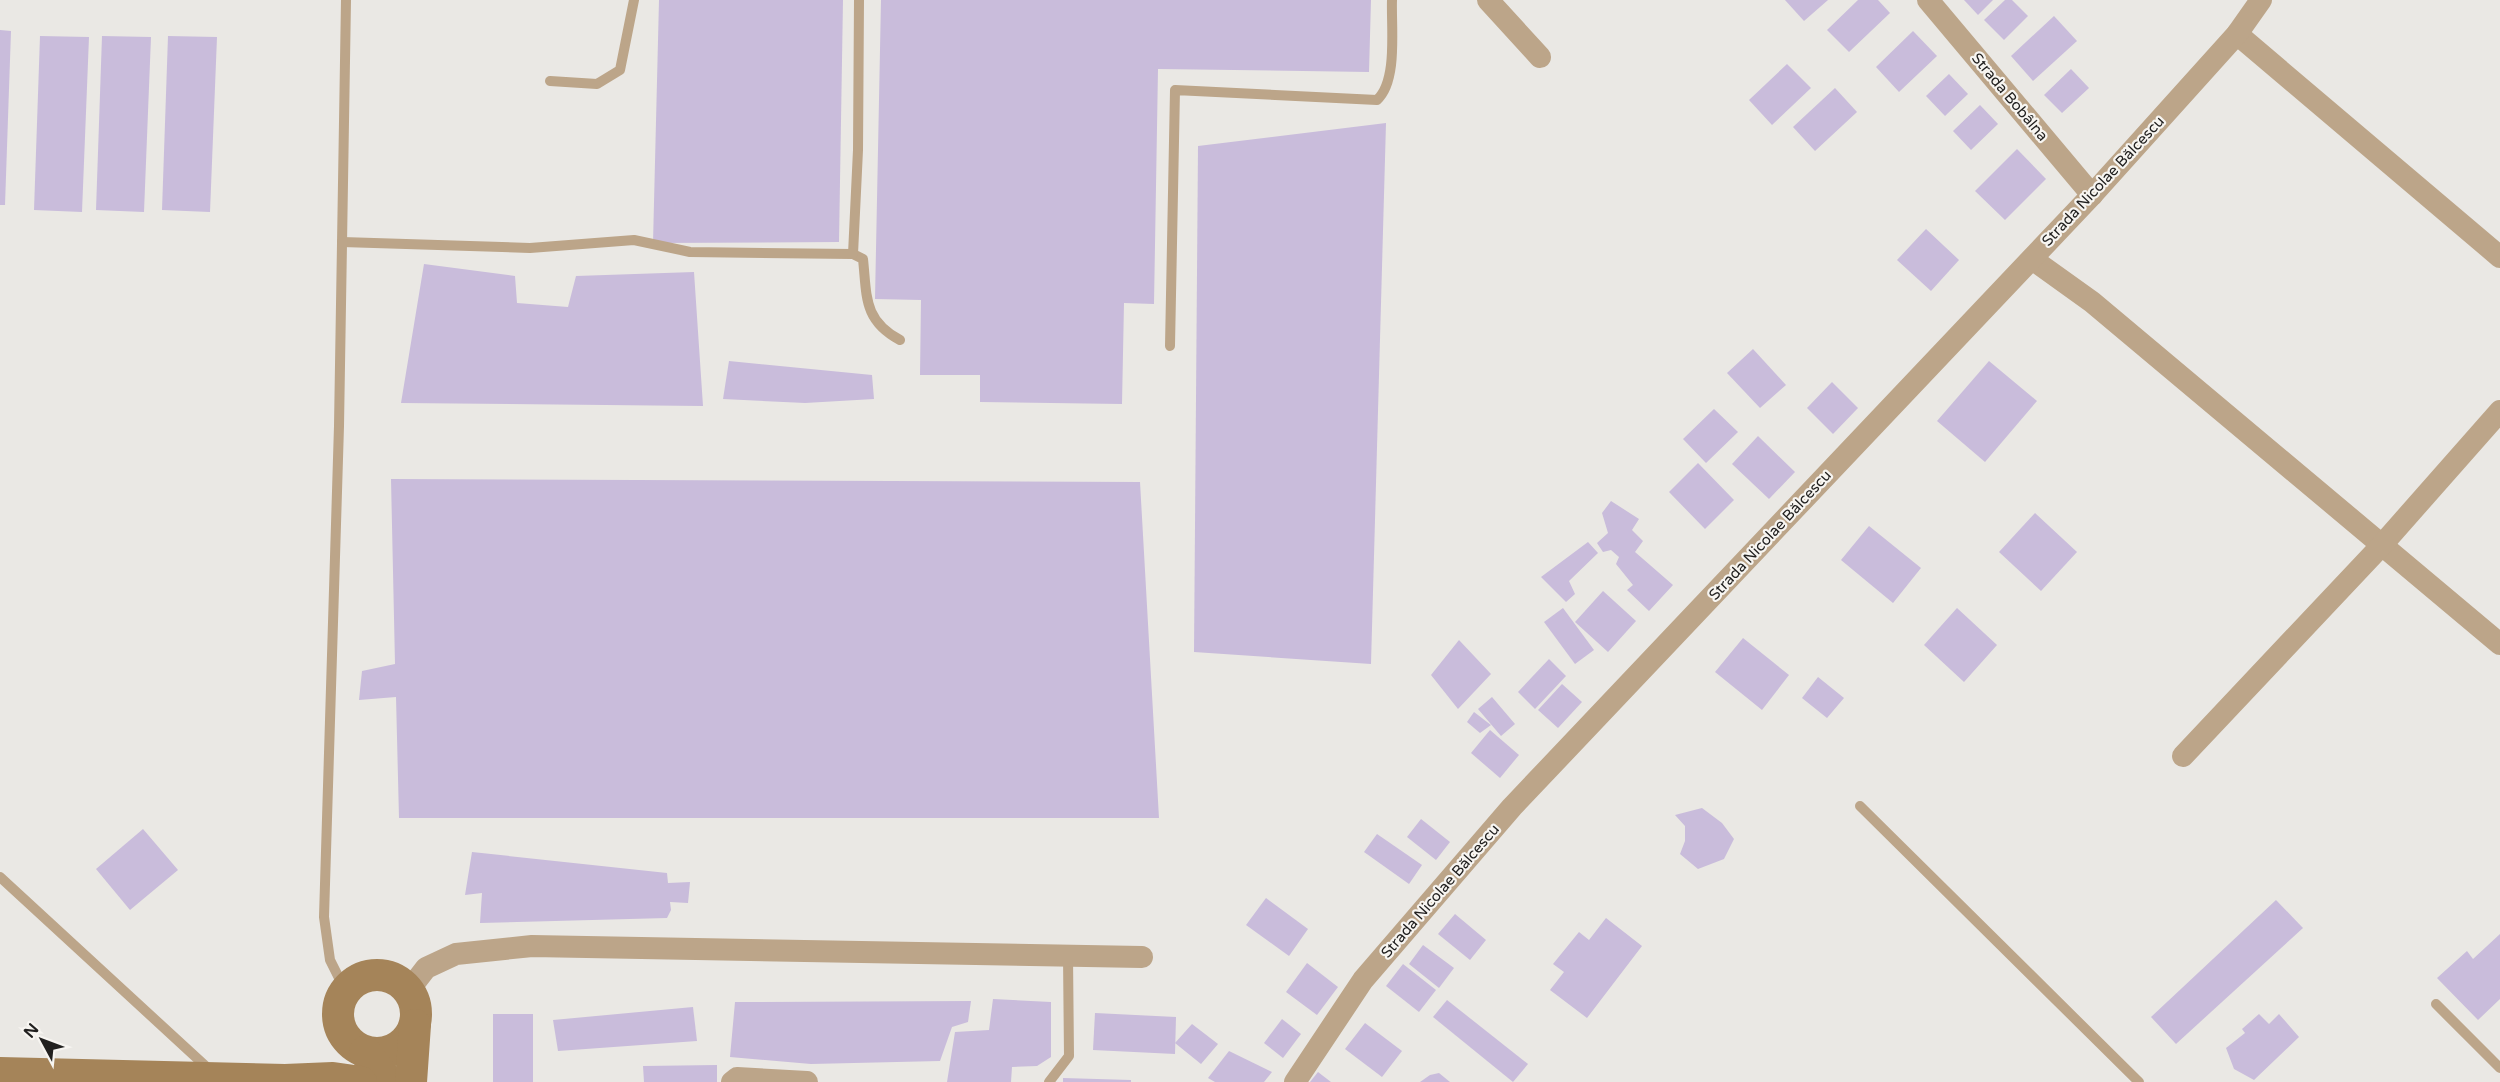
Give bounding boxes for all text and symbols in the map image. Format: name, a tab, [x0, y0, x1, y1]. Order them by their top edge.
street label: Strada Bobâlna	[1968, 49, 2052, 145]
street label: Strada Nicolae Bălcescu	[2038, 112, 2168, 250]
street label: Strada Nicolae Bălcescu	[1705, 466, 1835, 604]
street label: Strada Nicolae Bălcescu	[1377, 821, 1503, 961]
north arrow	[12, 1010, 72, 1070]
text: N	[20, 1019, 43, 1042]

